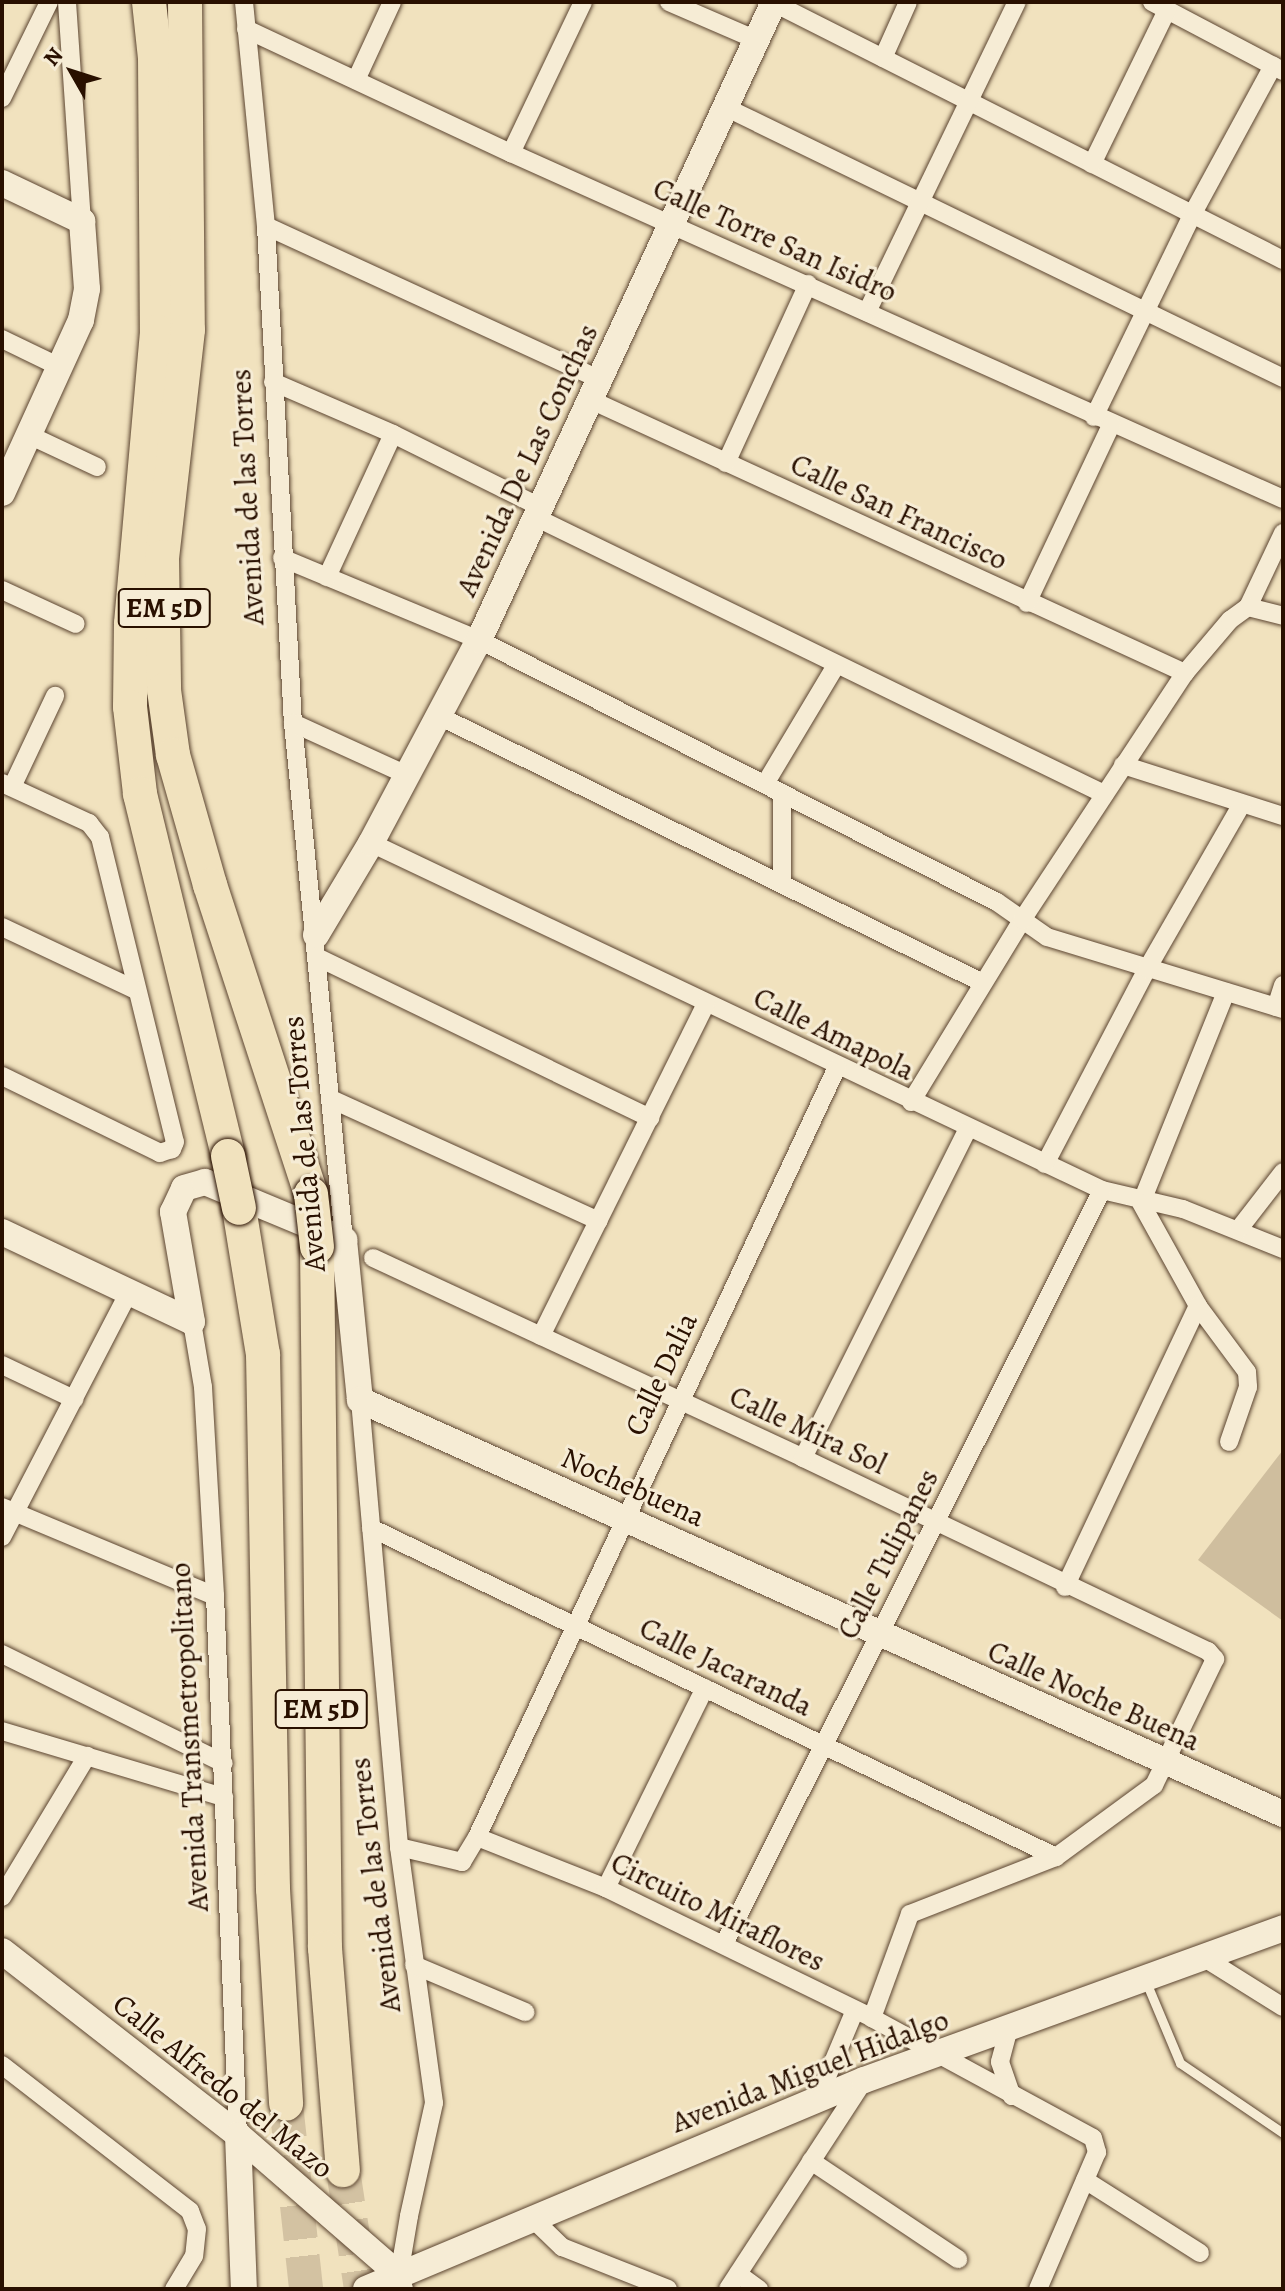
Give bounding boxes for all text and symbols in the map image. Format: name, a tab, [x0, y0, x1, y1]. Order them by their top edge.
north arrow	[32, 32, 112, 112]
text: N	[37, 41, 70, 73]
street label: Calle Torre San Isidro	[648, 170, 902, 310]
street label: Avenida De Las Conchas	[448, 318, 606, 602]
street label: Avenida de las Torres	[222, 368, 272, 626]
street label: Calle San Francisco	[785, 446, 1013, 578]
road number: EM 5D	[116, 584, 212, 632]
street label: Calle Amapola	[748, 980, 920, 1088]
street label: Avenida de las Torres	[275, 1015, 333, 1273]
street label: Calle Dalia	[617, 1307, 705, 1441]
street label: Calle Mira Sol	[724, 1378, 892, 1482]
street label: Nochebuena	[556, 1439, 710, 1535]
street label: Calle Tulipanes	[830, 1463, 946, 1645]
street label: Avenida Transmetropolitano	[162, 1562, 216, 1912]
street label: Calle Jacaranda	[634, 1610, 818, 1724]
street label: Calle Noche Buena	[982, 1633, 1206, 1759]
road number: EM 5D	[273, 1685, 369, 1733]
street label: Avenida de las Torres	[341, 1755, 409, 2015]
street label: Circuito Miraflores	[605, 1845, 831, 1979]
street label: Calle Alfredo del Mazo	[106, 1986, 340, 2186]
street label: Avenida Miguel Hidalgo	[666, 2002, 954, 2140]

